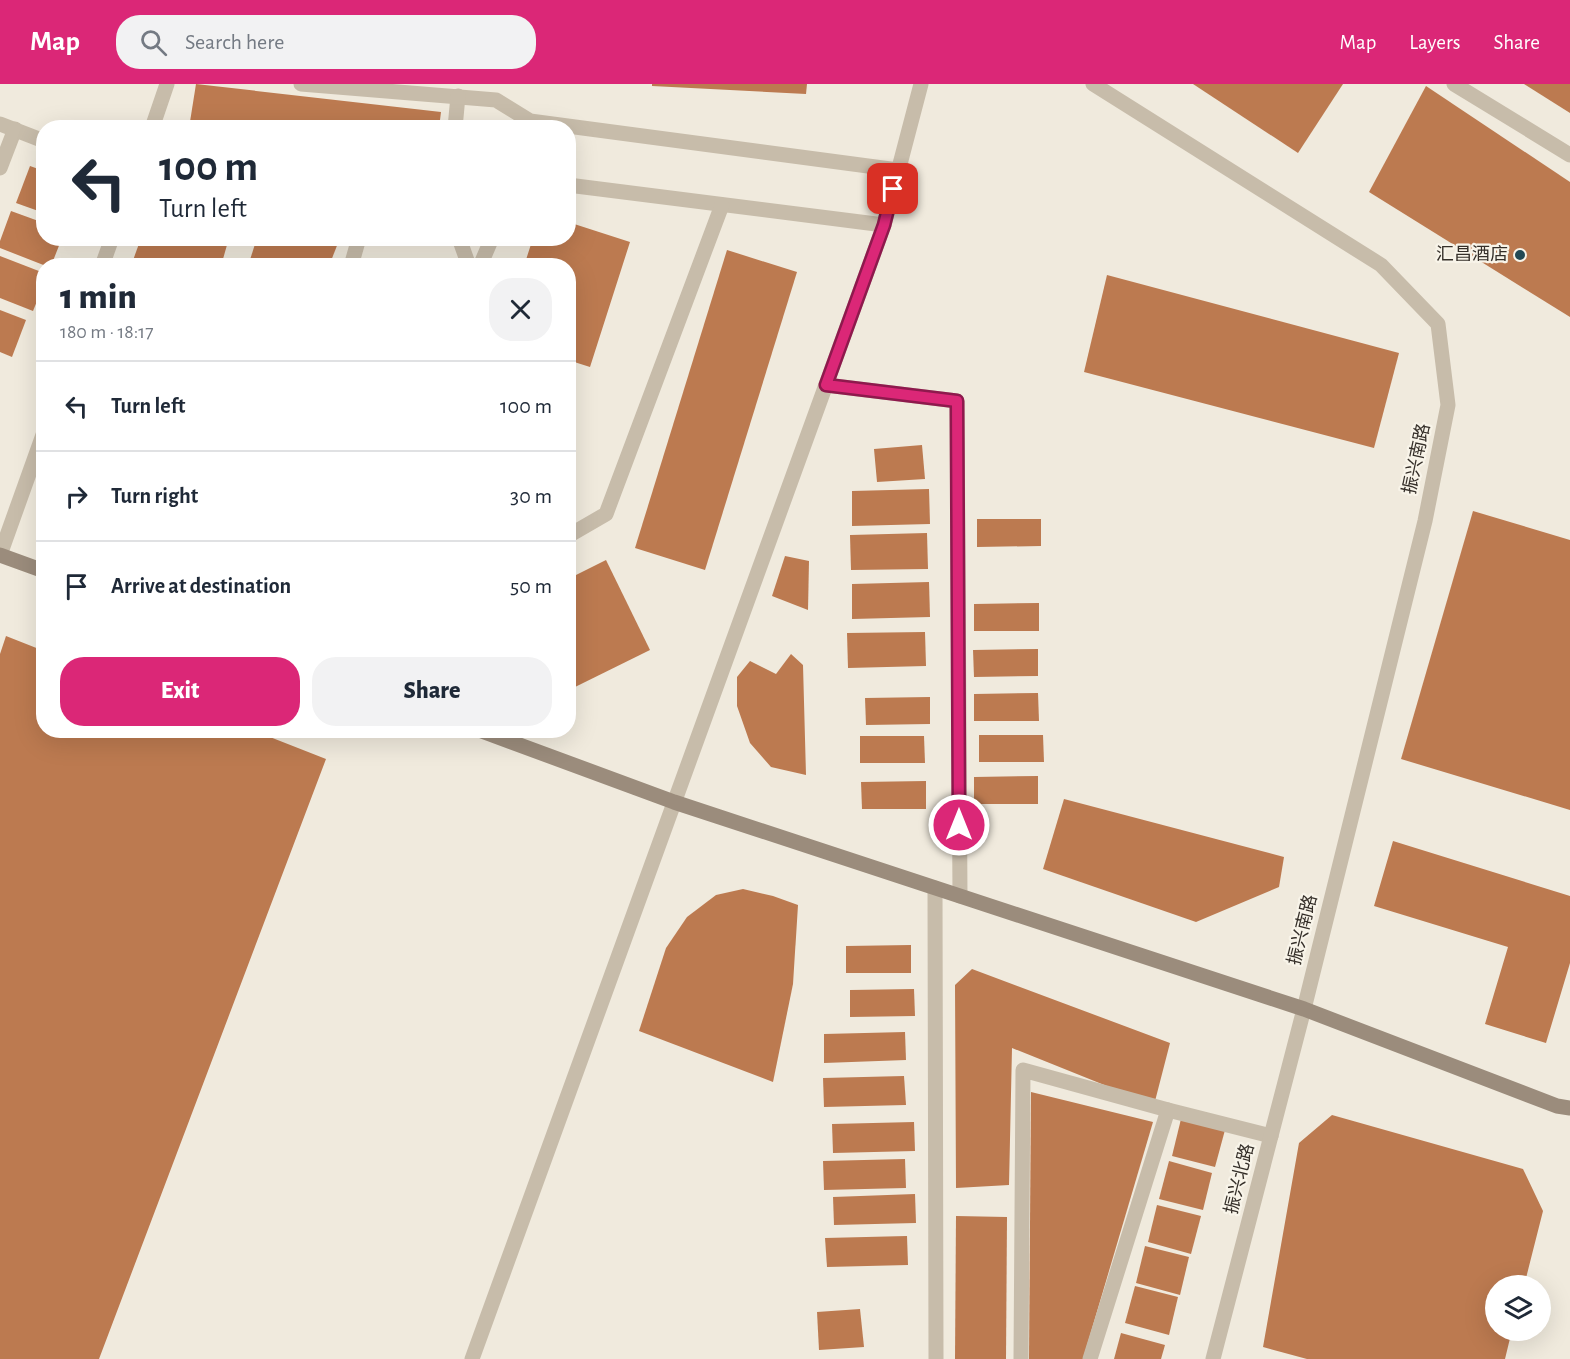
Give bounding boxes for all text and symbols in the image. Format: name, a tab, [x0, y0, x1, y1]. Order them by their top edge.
search box	[116, 15, 536, 69]
icon: search	[137, 26, 170, 59]
text: Map	[30, 28, 80, 56]
text: Search here	[185, 31, 284, 53]
text: Map	[1340, 32, 1376, 53]
text: Layers	[1409, 32, 1460, 53]
text: Share	[1493, 32, 1540, 53]
icon: left	[60, 144, 138, 222]
text: 100 m	[159, 146, 258, 188]
pin	[867, 163, 918, 214]
icon: arrive	[876, 172, 909, 205]
text: Turn left	[159, 195, 247, 222]
place label: 汇昌酒店	[1436, 244, 1508, 264]
marker: 汇昌酒店	[1513, 248, 1527, 262]
button: close	[489, 278, 552, 341]
text: 1 min	[60, 279, 137, 315]
text: 180 m · 18:17	[60, 322, 154, 342]
icon: left	[60, 390, 93, 423]
text: Turn left	[111, 395, 185, 417]
text: 100 m	[500, 395, 552, 417]
street label: 振兴南路	[1399, 421, 1433, 496]
icon: right	[60, 480, 93, 513]
text: Turn right	[111, 485, 198, 507]
text: 30 m	[510, 485, 552, 507]
icon: arrive	[60, 570, 93, 603]
text: Arrive at destination	[111, 575, 291, 597]
text: 50 m	[510, 575, 552, 597]
button: Exit	[60, 657, 300, 726]
button: Share	[312, 657, 552, 726]
position arrow	[927, 793, 991, 857]
street label: 振兴南路	[1284, 892, 1320, 967]
street label: 振兴北路	[1221, 1141, 1257, 1216]
map controls	[1485, 1275, 1551, 1341]
button: layers	[1485, 1275, 1551, 1341]

